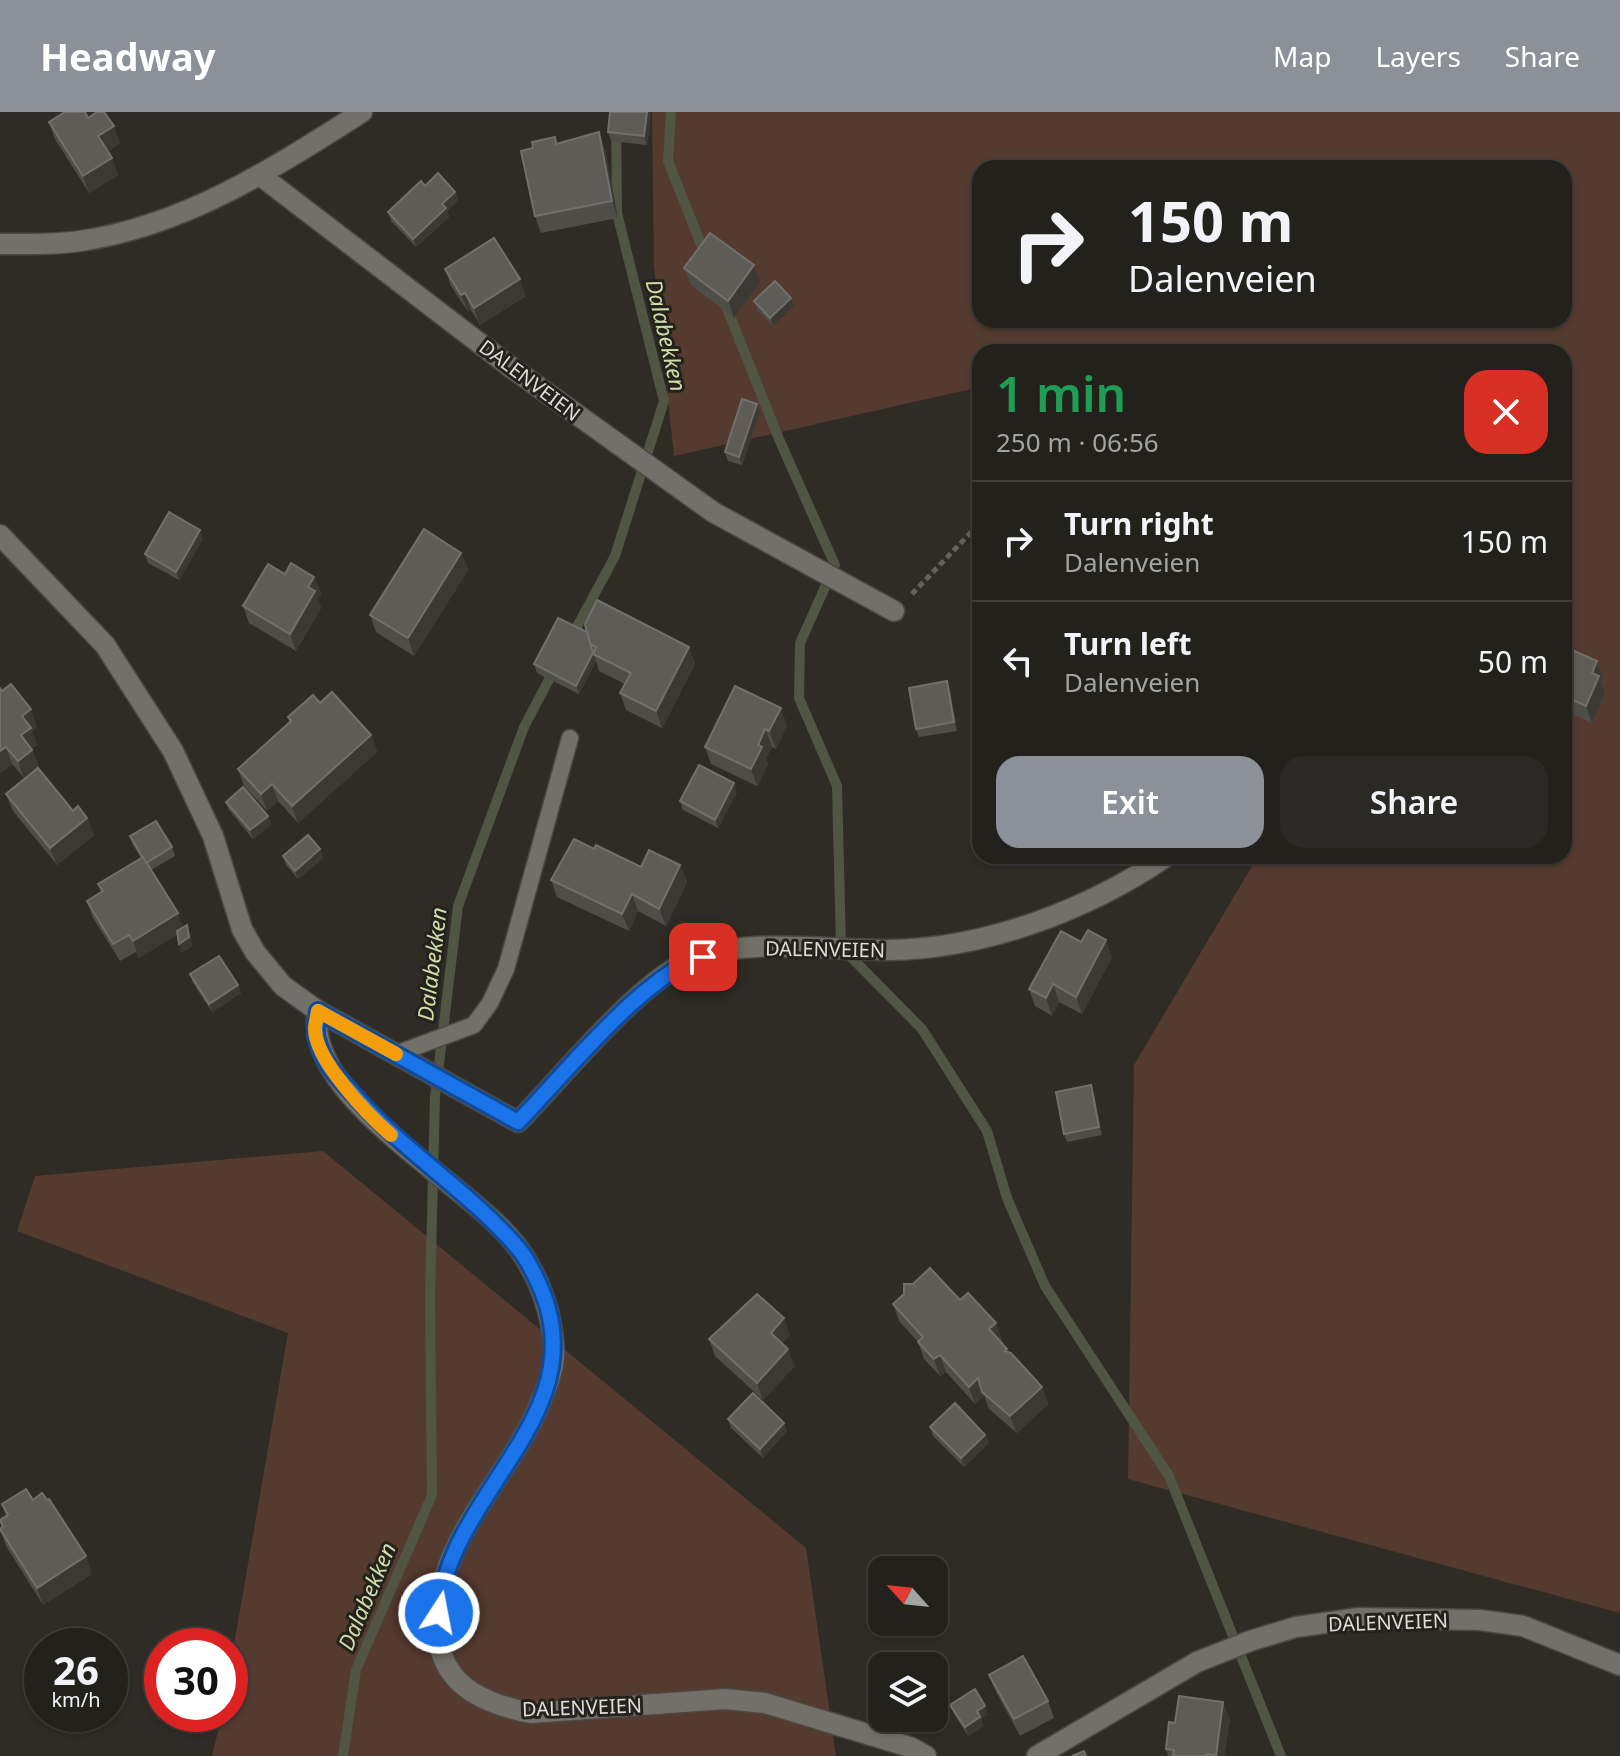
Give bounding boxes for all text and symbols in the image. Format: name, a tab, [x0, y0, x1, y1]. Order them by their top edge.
text: Headway	[40, 30, 216, 82]
text: Map	[1273, 37, 1331, 75]
text: Layers	[1375, 37, 1461, 75]
text: Share	[1505, 37, 1580, 75]
text: 150 m	[1128, 182, 1293, 258]
icon: right	[996, 192, 1100, 296]
text: Dalenveien	[1128, 254, 1317, 303]
water label: Dalabekken	[640, 276, 694, 394]
street label: DALENVEIEN	[474, 333, 586, 427]
text: 1 min	[996, 361, 1126, 426]
button: close	[1464, 370, 1548, 454]
text: 250 m · 06:56	[996, 424, 1159, 460]
text: Turn right	[1064, 503, 1214, 544]
icon: right	[996, 519, 1040, 563]
text: 150 m	[1461, 521, 1548, 562]
text: Dalenveien	[1064, 544, 1200, 580]
text: Turn left	[1064, 623, 1192, 664]
icon: left	[996, 639, 1040, 683]
text: 50 m	[1478, 641, 1548, 682]
text: Dalenveien	[1064, 664, 1200, 700]
button: Exit	[996, 756, 1264, 848]
button: Share	[1280, 756, 1548, 848]
water label: Dalabekken	[409, 906, 453, 1022]
pin	[669, 923, 737, 991]
street label: DALENVEIEN	[765, 934, 885, 964]
icon: arrive	[681, 935, 725, 979]
water label: Dalabekken	[330, 1538, 402, 1654]
north arrow	[868, 1556, 948, 1636]
map controls	[868, 1556, 948, 1732]
position arrow	[397, 1571, 481, 1655]
street label: DALENVEIEN	[1328, 1606, 1448, 1638]
speed limit sign: 30	[144, 1628, 248, 1732]
text: 26	[53, 1642, 99, 1697]
button: layers	[868, 1652, 948, 1732]
text: km/h	[51, 1686, 101, 1713]
street label: DALENVEIEN	[522, 1691, 642, 1723]

